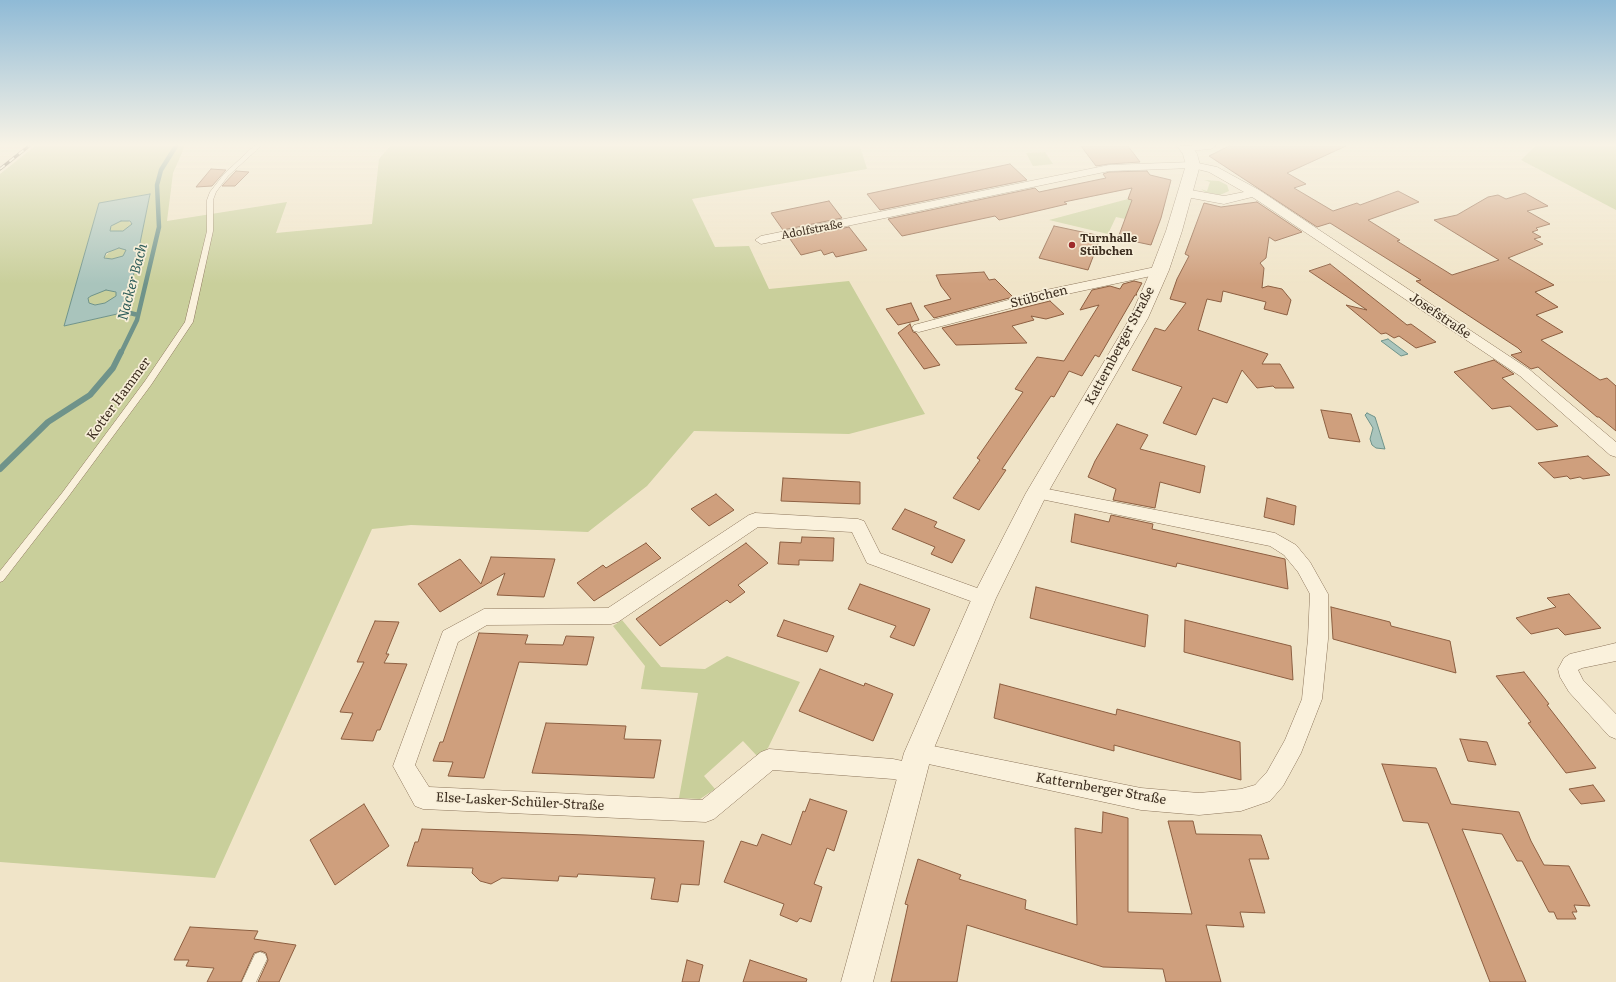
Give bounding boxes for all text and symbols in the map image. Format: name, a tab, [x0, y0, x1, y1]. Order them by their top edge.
street label: Adolfstraße	[780, 218, 844, 242]
place label: Turnhalle Stübchen	[1080, 232, 1137, 258]
marker: Turnhalle Stübchen	[1067, 240, 1077, 250]
water label: Nacker Bach	[115, 242, 151, 322]
street label: Stübchen	[1009, 282, 1069, 312]
street label: Katternberger Straße	[1082, 284, 1158, 408]
street label: Josefstraße	[1406, 290, 1474, 342]
street label: Kotter Hammer	[84, 355, 154, 443]
street label: Katternberger Straße	[1035, 770, 1167, 808]
street label: Else-Lasker-Schüler-Straße	[435, 790, 605, 814]

